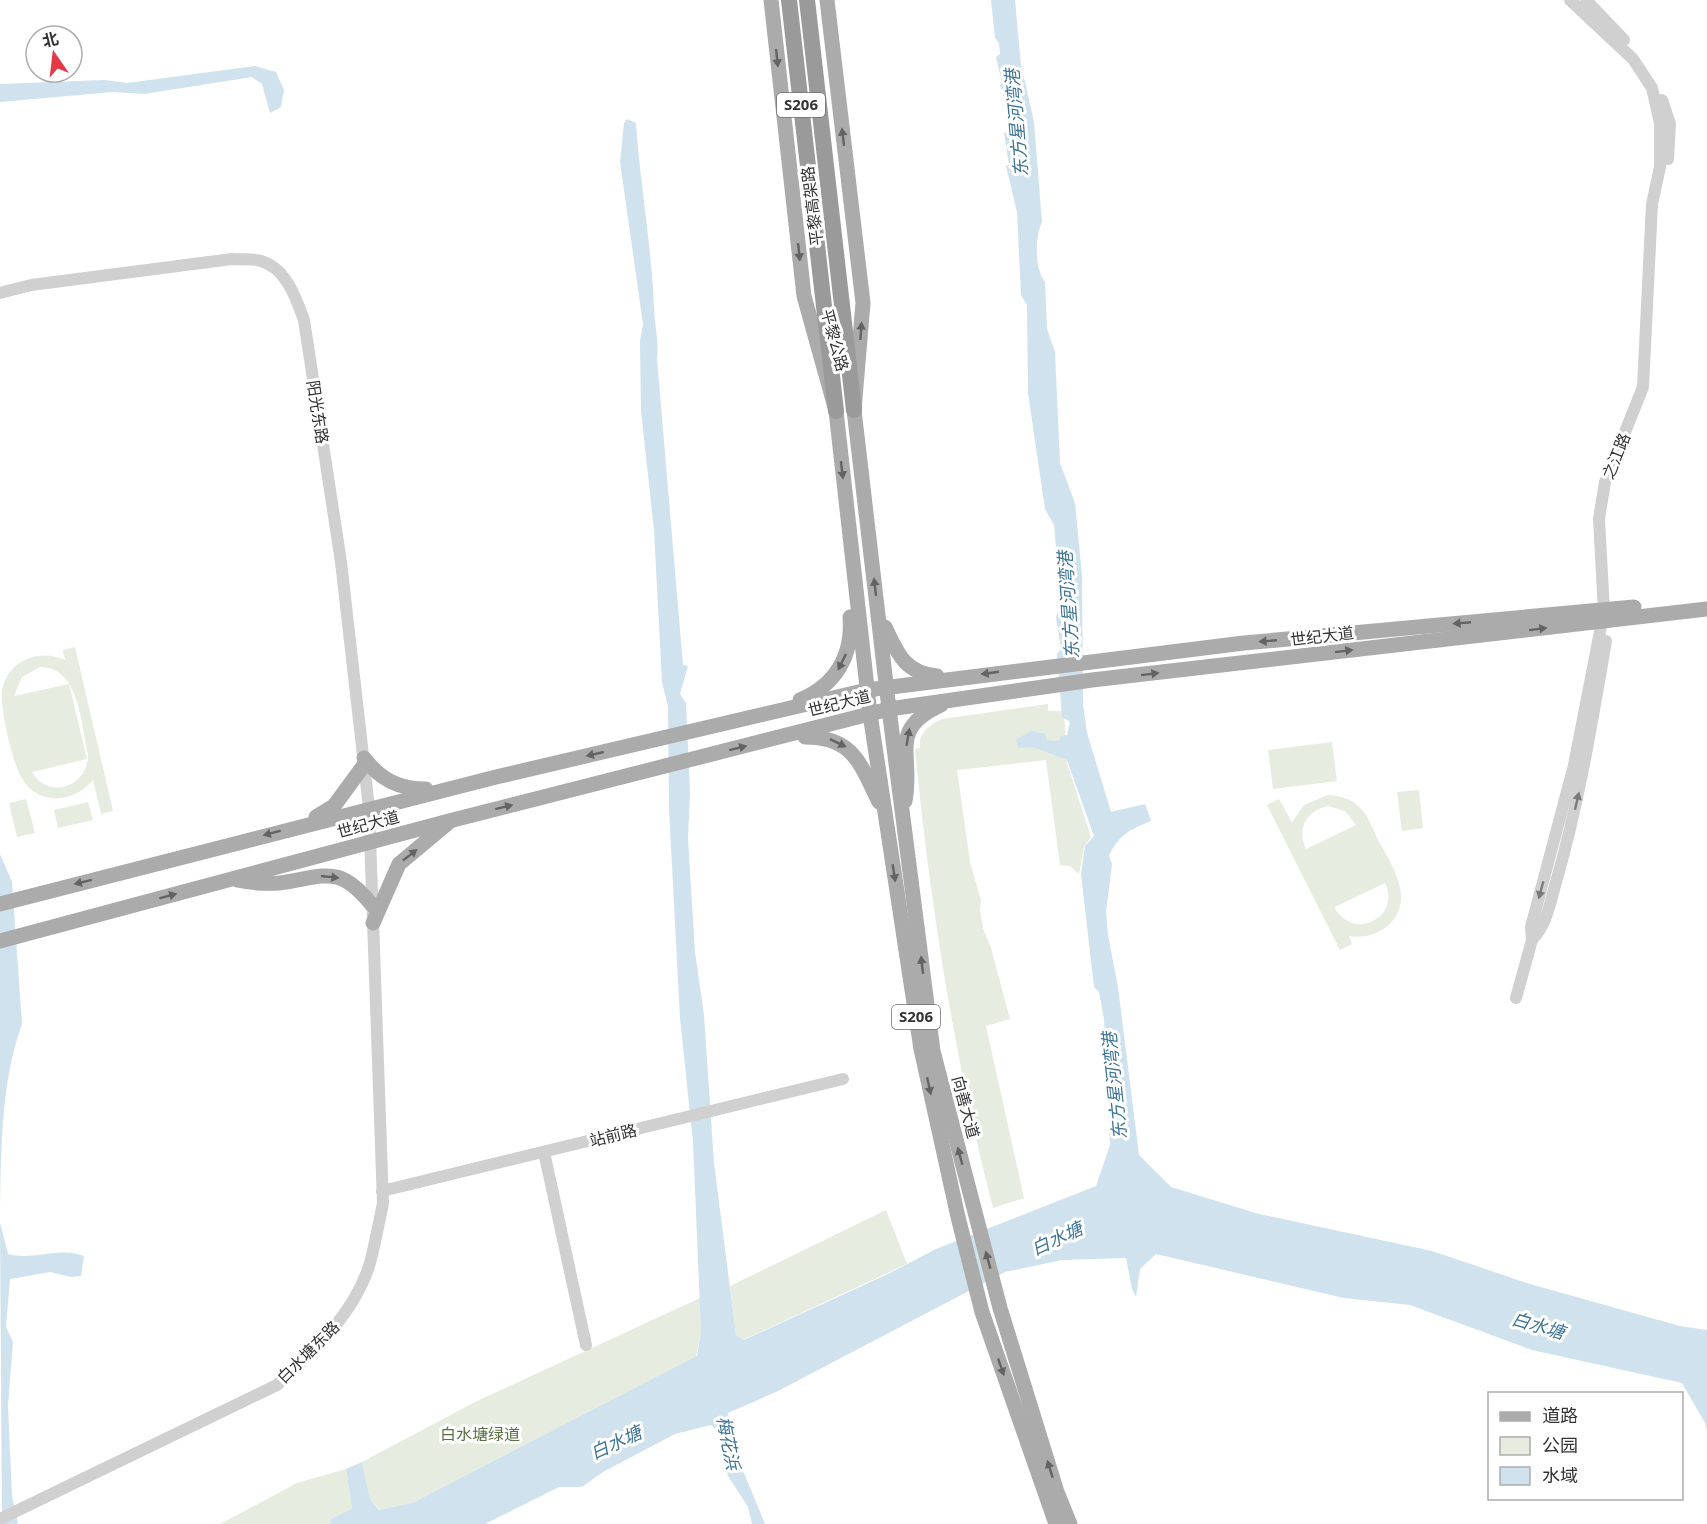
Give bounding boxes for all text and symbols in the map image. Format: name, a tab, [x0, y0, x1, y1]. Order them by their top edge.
north arrow	[24, 24, 84, 84]
text: 北	[40, 27, 61, 52]
one-way arrow	[773, 49, 782, 68]
water label: 东方星河湾港	[999, 65, 1033, 178]
road number: S206	[777, 93, 825, 117]
one-way arrow	[838, 128, 848, 147]
street label: 平黎高架路	[796, 165, 828, 247]
one-way arrow	[794, 242, 804, 261]
street label: 平黎公路	[816, 306, 854, 374]
one-way arrow	[856, 322, 865, 341]
street label: 阳光东路	[302, 379, 334, 445]
street label: 之江路	[1597, 430, 1635, 482]
one-way arrow	[837, 460, 847, 479]
water label: 东方星河湾港	[1052, 547, 1084, 660]
one-way arrow	[870, 577, 880, 596]
one-way arrow	[1453, 618, 1472, 628]
street label: 世纪大道	[1289, 621, 1355, 651]
one-way arrow	[1528, 624, 1547, 634]
one-way arrow	[1258, 636, 1277, 646]
one-way arrow	[1334, 647, 1353, 656]
one-way arrow	[838, 653, 848, 671]
one-way arrow	[981, 668, 1000, 678]
one-way arrow	[1141, 669, 1160, 678]
street label: 世纪大道	[805, 685, 873, 721]
one-way arrow	[904, 727, 913, 746]
one-way arrow	[829, 738, 847, 748]
one-way arrow	[729, 742, 747, 752]
one-way arrow	[585, 750, 604, 759]
one-way arrow	[1573, 791, 1582, 810]
one-way arrow	[494, 802, 513, 812]
street label: 世纪大道	[334, 805, 402, 843]
one-way arrow	[263, 829, 281, 838]
one-way arrow	[402, 848, 418, 861]
one-way arrow	[889, 863, 898, 882]
one-way arrow	[321, 872, 340, 881]
one-way arrow	[74, 878, 92, 887]
one-way arrow	[1536, 881, 1545, 899]
one-way arrow	[159, 891, 177, 900]
one-way arrow	[917, 956, 927, 975]
road number: S206	[892, 1005, 940, 1029]
water label: 东方星河湾港	[1096, 1028, 1132, 1141]
street label: 向善大道	[947, 1073, 985, 1141]
one-way arrow	[925, 1076, 934, 1095]
street label: 站前路	[587, 1119, 639, 1151]
one-way arrow	[955, 1147, 965, 1165]
water label: 白水塘	[1027, 1215, 1089, 1260]
one-way arrow	[982, 1251, 992, 1270]
water label: 白水塘	[1509, 1306, 1570, 1345]
street label: 白水塘东路	[272, 1316, 344, 1388]
one-way arrow	[997, 1358, 1006, 1376]
legend	[1488, 1392, 1683, 1500]
text: 道路	[1542, 1403, 1578, 1427]
water label: 梅花浜	[712, 1414, 746, 1474]
water label: 白水塘	[586, 1419, 648, 1464]
park label: 白水塘绿道	[440, 1423, 520, 1445]
text: 公园	[1542, 1433, 1578, 1457]
one-way arrow	[1045, 1460, 1054, 1478]
text: 水域	[1542, 1463, 1578, 1487]

